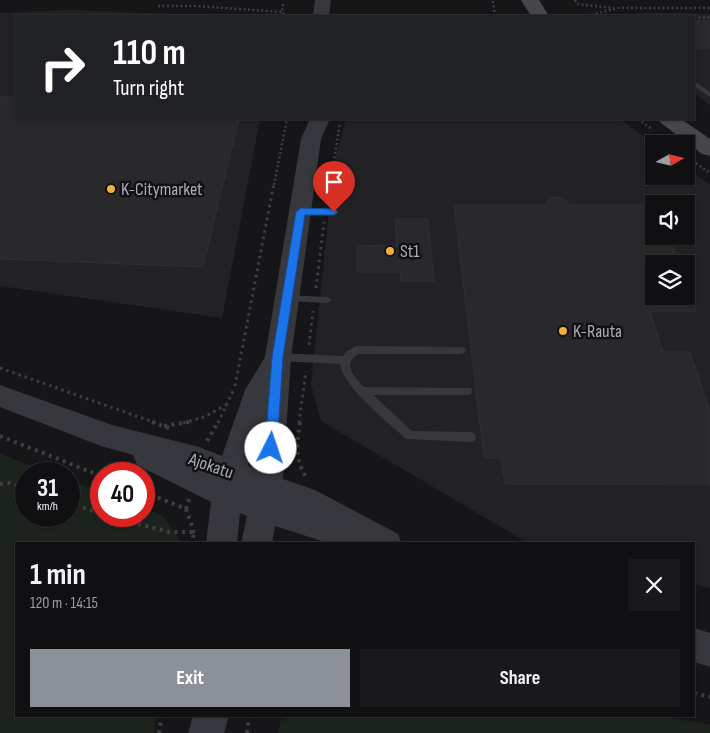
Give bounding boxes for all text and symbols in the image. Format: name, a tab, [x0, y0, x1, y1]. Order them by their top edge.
text: 110 m	[113, 32, 186, 75]
icon: right	[30, 35, 95, 100]
text: Turn right	[113, 75, 184, 102]
north arrow	[645, 135, 695, 185]
map controls	[645, 135, 695, 305]
pin	[313, 161, 355, 212]
icon: arrive	[320, 168, 348, 196]
place label: K-Citymarket	[121, 179, 203, 200]
marker: K-Citymarket	[105, 183, 117, 195]
button: sound	[645, 195, 695, 245]
place label: St1	[400, 241, 420, 262]
marker: St1	[384, 245, 396, 257]
button: layers	[645, 255, 695, 305]
place label: K-Rauta	[573, 321, 622, 342]
marker: K-Rauta	[557, 325, 569, 337]
position arrow	[244, 421, 296, 473]
street label: Ajokatu	[185, 448, 236, 483]
speed limit sign: 40	[90, 462, 155, 527]
text: 31	[37, 473, 58, 504]
text: km/h	[37, 499, 58, 514]
text: 1 min	[30, 557, 86, 593]
button: close	[628, 559, 680, 611]
text: 120 m · 14:15	[30, 594, 98, 613]
button: Exit	[30, 649, 350, 707]
button: Share	[360, 649, 680, 707]

